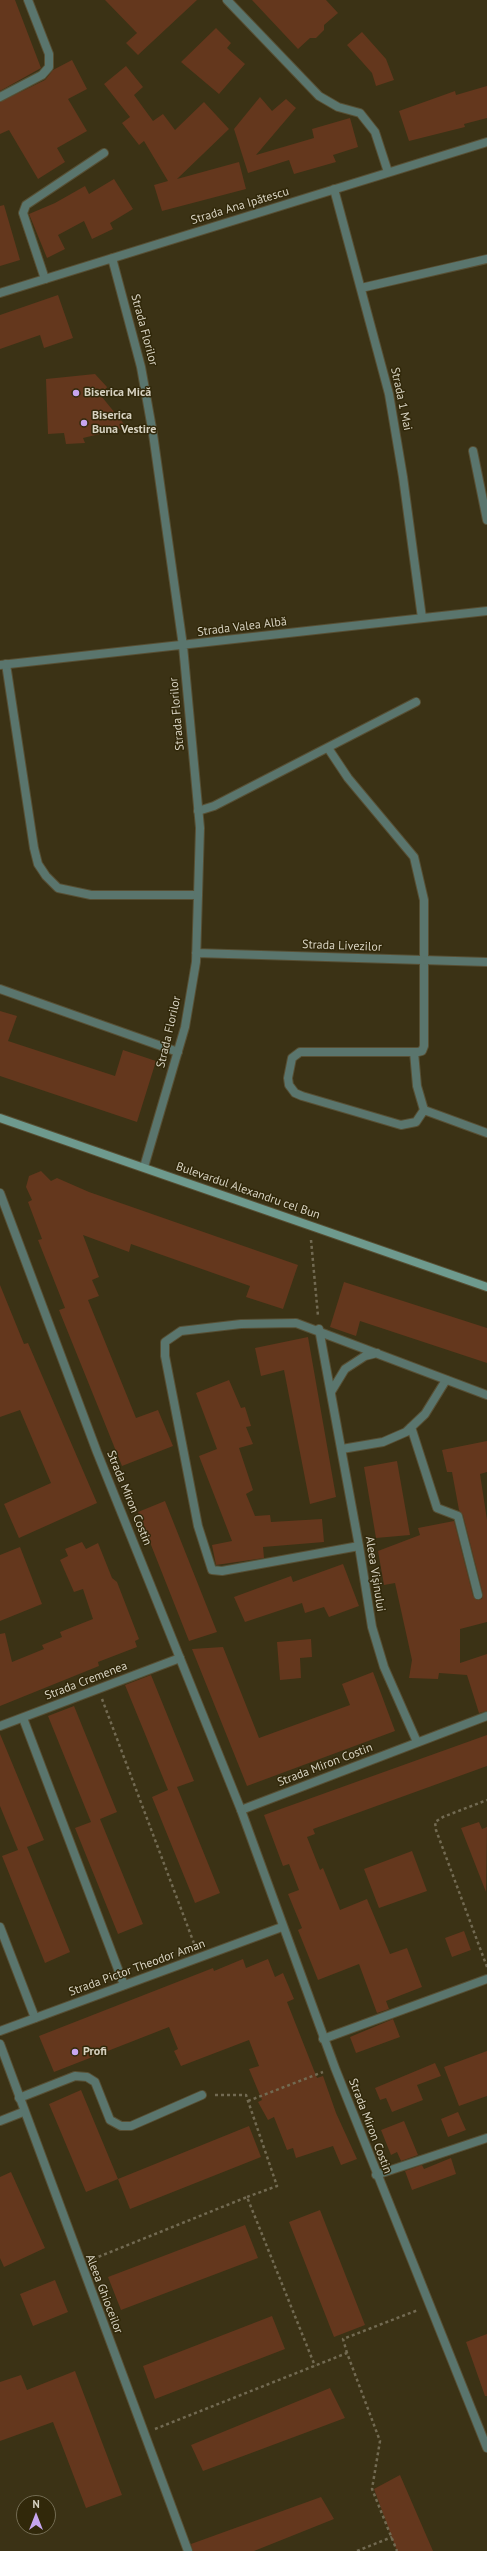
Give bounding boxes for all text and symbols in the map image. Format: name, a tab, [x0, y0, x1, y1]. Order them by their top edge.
street label: Strada Ana Ipătescu	[189, 184, 291, 228]
street label: Strada Florilor	[128, 293, 160, 367]
street label: Strada 1 Mai	[387, 366, 415, 432]
place label: Biserica Mică	[84, 386, 151, 400]
marker: Biserica Mică	[71, 388, 81, 398]
place label: Biserica Buna Vestire	[92, 409, 156, 437]
marker: Biserica Buna Vestire	[79, 418, 89, 428]
street label: Strada Valea Albă	[196, 614, 288, 640]
street label: Strada Florilor	[167, 677, 187, 751]
street label: Strada Livezilor	[302, 937, 382, 955]
street label: Strada Florilor	[154, 995, 184, 1069]
street label: Bulevardul Alexandru cel Bun	[174, 1160, 322, 1222]
street label: Strada Miron Costin	[103, 1449, 155, 1547]
street label: Aleea Vișinului	[362, 1535, 388, 1613]
street label: Strada Cremenea	[43, 1659, 129, 1703]
street label: Strada Miron Costin	[275, 1740, 375, 1790]
street label: Strada Pictor Theodor Aman	[67, 1937, 207, 1999]
place label: Profi	[83, 2045, 107, 2059]
marker: Profi	[70, 2047, 80, 2057]
street label: Strada Miron Costin	[345, 2076, 395, 2176]
street label: Aleea Ghioceilor	[82, 2252, 126, 2336]
north arrow	[16, 2495, 56, 2535]
text: N	[32, 2497, 40, 2511]

